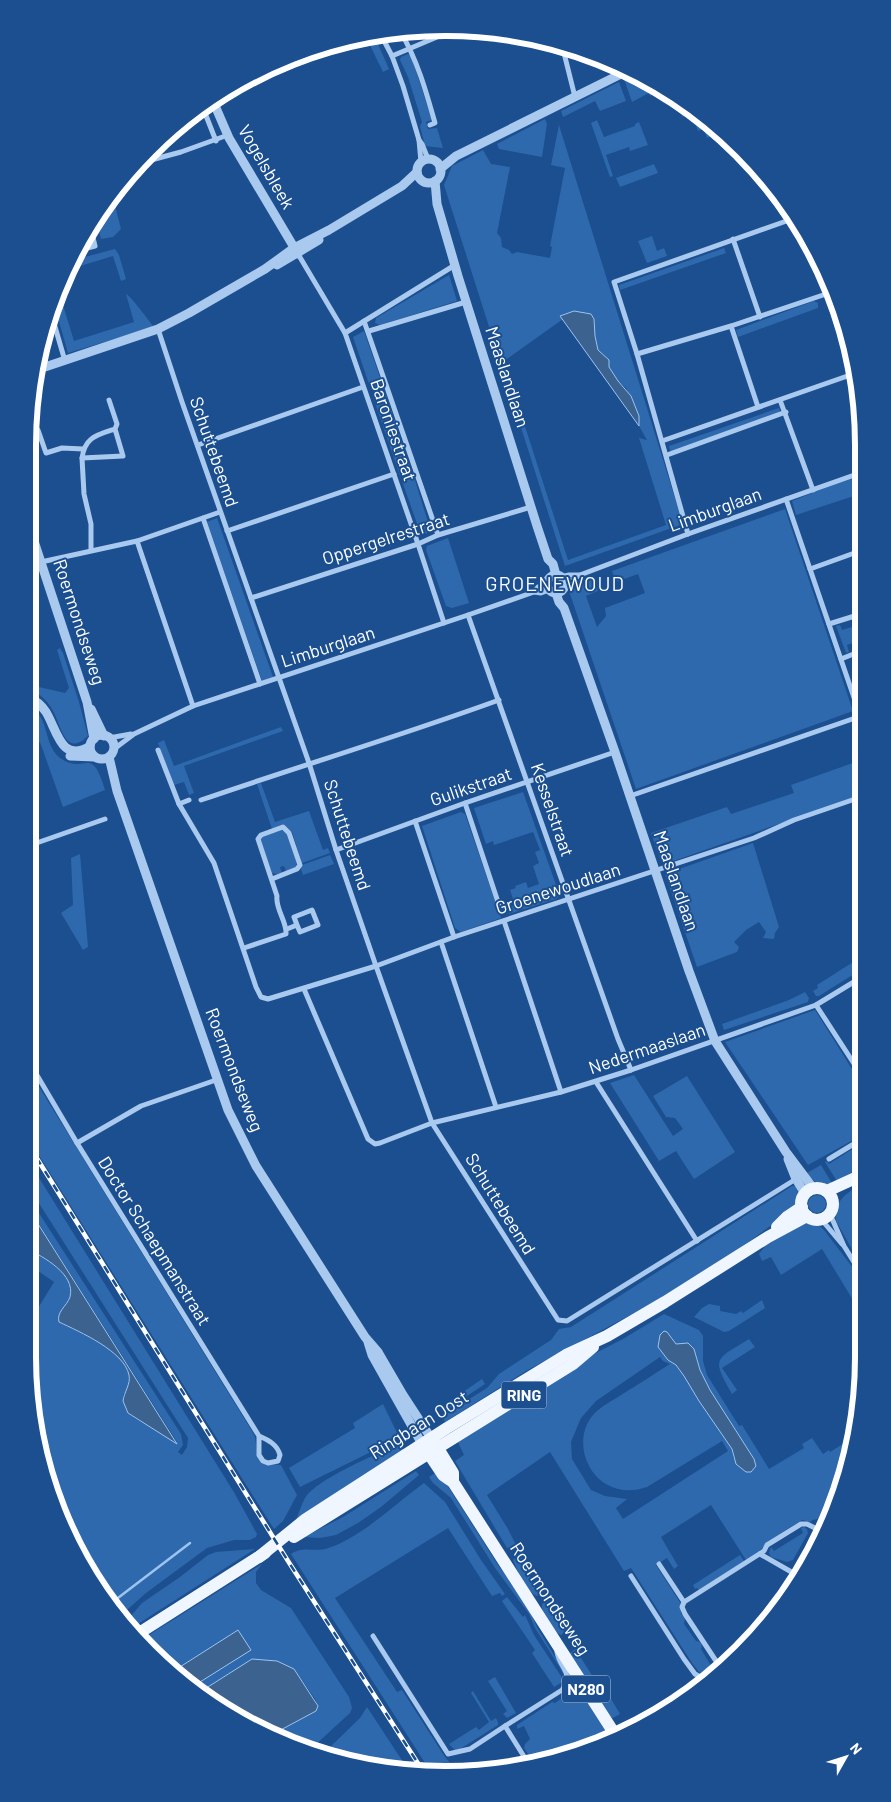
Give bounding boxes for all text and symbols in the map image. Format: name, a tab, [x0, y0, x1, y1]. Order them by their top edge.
street label: Vogelsbleek	[234, 120, 300, 213]
street label: Maaslandlaan	[481, 323, 535, 430]
street label: Baroniestraat	[366, 376, 422, 484]
street label: Schuttebeemd	[186, 394, 244, 510]
street label: Limburglaan	[665, 482, 764, 536]
street label: Oppergelrestraat	[319, 507, 452, 569]
street label: Roermondseweg	[49, 556, 111, 687]
district label: GROENEWOUD	[485, 571, 625, 595]
street label: Limburglaan	[278, 621, 377, 672]
street label: Kesselstraat	[527, 760, 579, 859]
street label: Gulikstraat	[427, 762, 514, 810]
street label: Schuttebeemd	[320, 777, 376, 893]
street label: Maaslandlaan	[649, 827, 704, 934]
street label: Groenewoudlaan	[492, 857, 623, 919]
street label: Roermondseweg	[201, 1005, 269, 1135]
street label: Nedermaaslaan	[585, 1018, 708, 1078]
street label: Schuttebeemd	[461, 1149, 541, 1258]
street label: Doctor Schaepmanstraat	[94, 1152, 216, 1329]
road number: RING	[502, 1382, 546, 1408]
street label: Ringbaan Oost	[365, 1385, 472, 1463]
street label: Roermondseweg	[506, 1538, 596, 1659]
road number: N280	[562, 1676, 610, 1702]
north arrow	[821, 1732, 871, 1782]
text: N	[847, 1740, 866, 1757]

